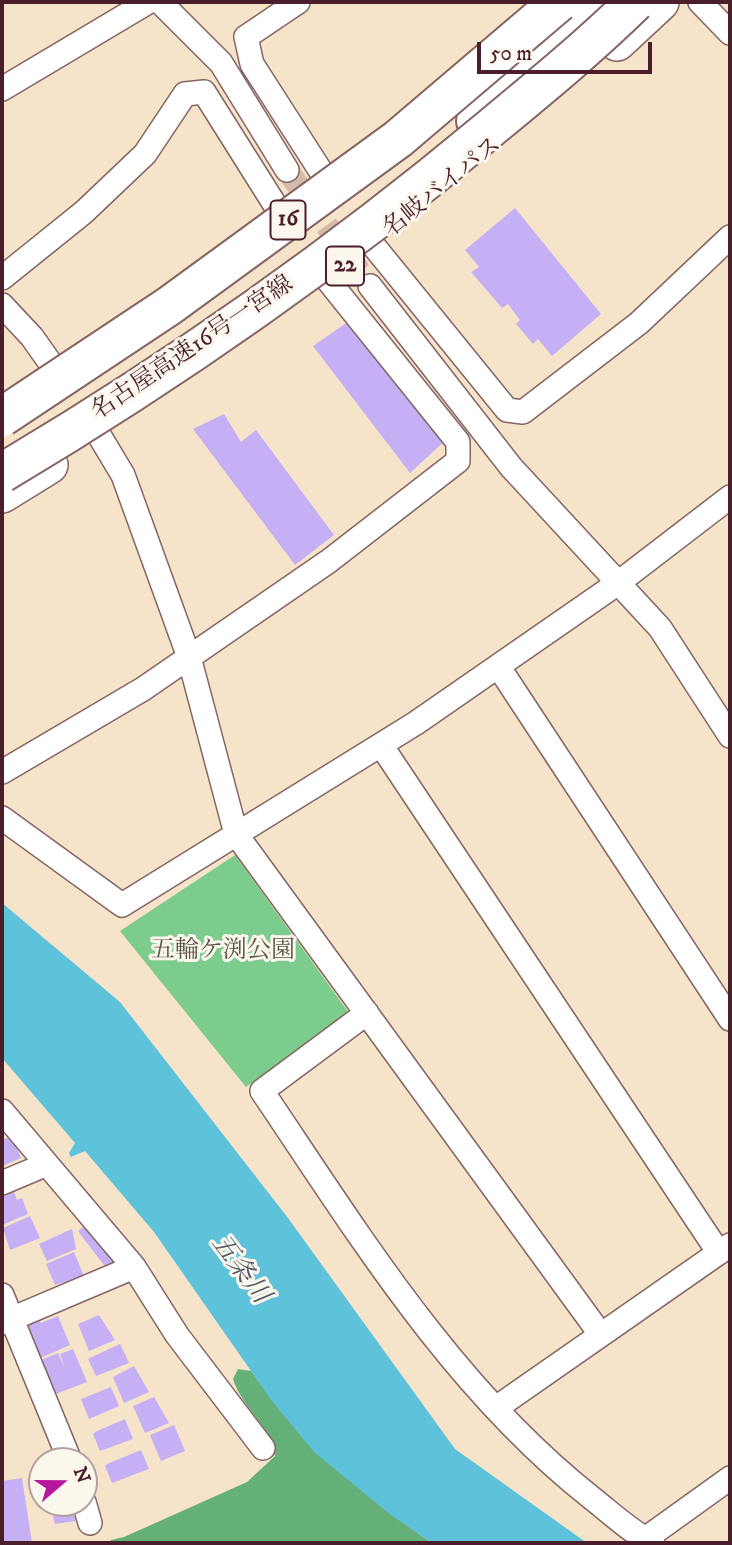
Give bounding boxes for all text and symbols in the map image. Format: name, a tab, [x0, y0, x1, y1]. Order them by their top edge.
scale bar	[480, 28, 655, 72]
text: 50 m	[490, 41, 532, 67]
street label: 名岐バイパス	[378, 131, 508, 245]
road number: 16	[270, 200, 306, 240]
road number: 22	[326, 246, 364, 286]
street label: 名古屋高速16号一宮線	[87, 271, 299, 427]
park label: 五輪ケ渕公園	[151, 938, 295, 966]
water label: 五条川	[203, 1229, 275, 1311]
north arrow	[28, 1447, 98, 1517]
text: N	[68, 1464, 95, 1487]

